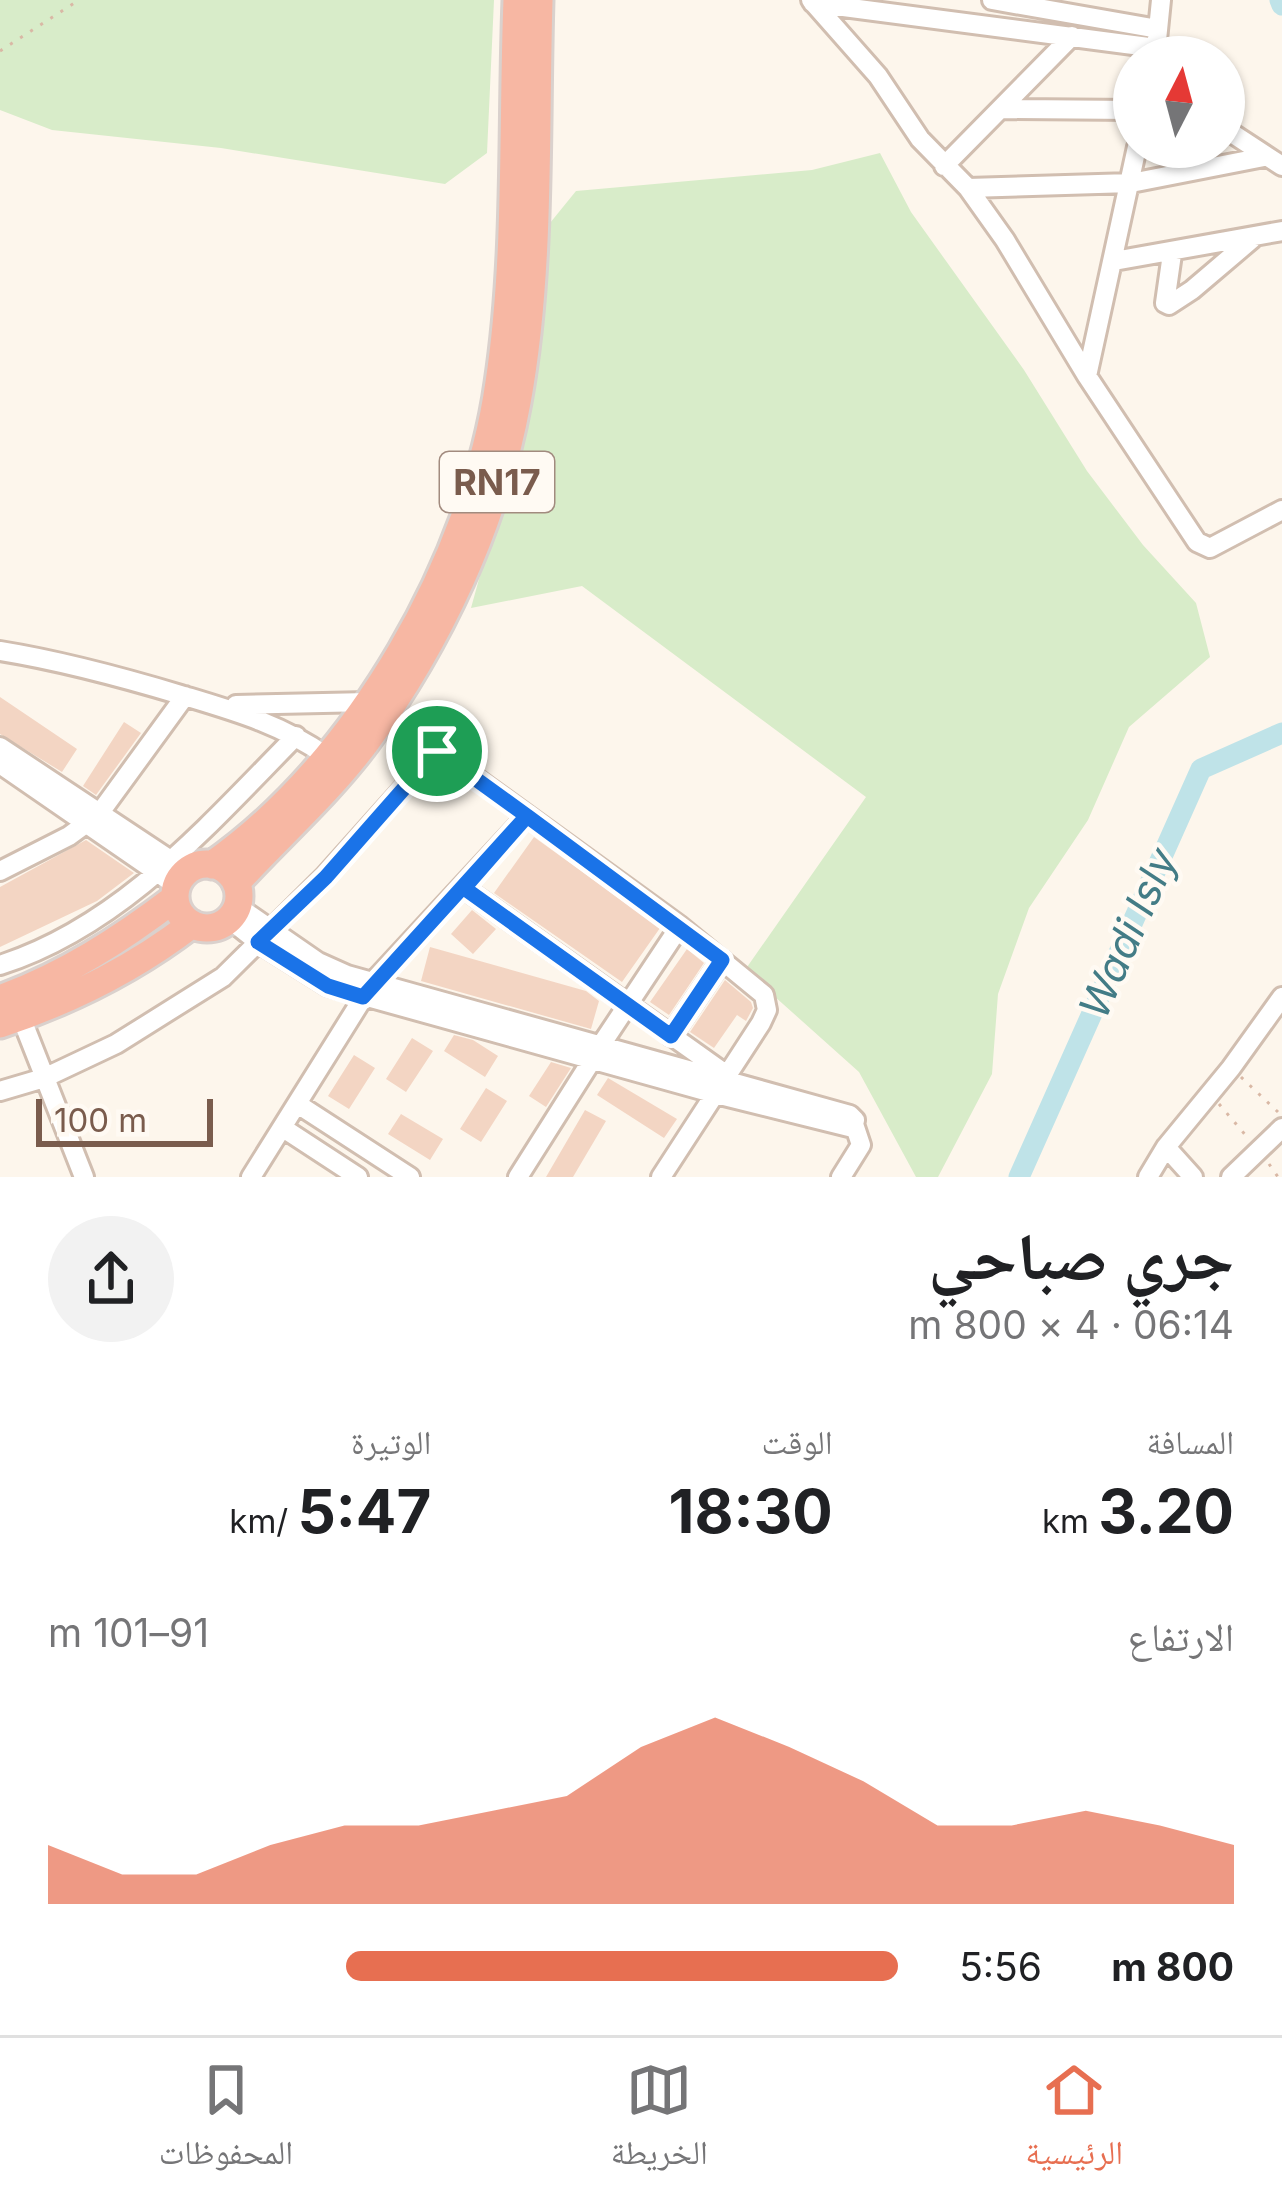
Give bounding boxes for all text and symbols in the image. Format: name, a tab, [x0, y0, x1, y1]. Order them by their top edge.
north arrow	[1113, 36, 1245, 168]
map controls	[1113, 36, 1245, 168]
road number: RN17	[440, 452, 554, 512]
pin	[386, 700, 488, 802]
icon: arrive	[404, 718, 470, 784]
water label: Wadi Isly	[1068, 839, 1188, 1025]
scale bar	[36, 1093, 213, 1146]
text: 100 m	[54, 1100, 147, 1140]
button: share	[48, 1216, 174, 1342]
text: جري صباحي	[928, 1216, 1234, 1296]
text: 06:14 · 4 × 800 m	[908, 1301, 1234, 1348]
text: الوتيرة	[351, 1422, 431, 1462]
text: الوقت	[762, 1422, 833, 1462]
text: المسافة	[1147, 1422, 1234, 1462]
text: 5:47	[297, 1475, 431, 1547]
text: 18:30	[669, 1475, 833, 1547]
text: 3.20	[1098, 1475, 1234, 1547]
text: /km	[229, 1501, 297, 1541]
text: km	[1042, 1501, 1098, 1541]
text: 91–101 m	[48, 1609, 209, 1656]
text: الارتفاع	[1128, 1613, 1234, 1660]
text: 5:56	[959, 1943, 1042, 1990]
text: 800 m	[1111, 1943, 1234, 1990]
tab: المحفوظات	[159, 2057, 293, 2185]
tab: الخريطة	[611, 2057, 708, 2185]
tab: الرئيسية	[1025, 2057, 1123, 2185]

